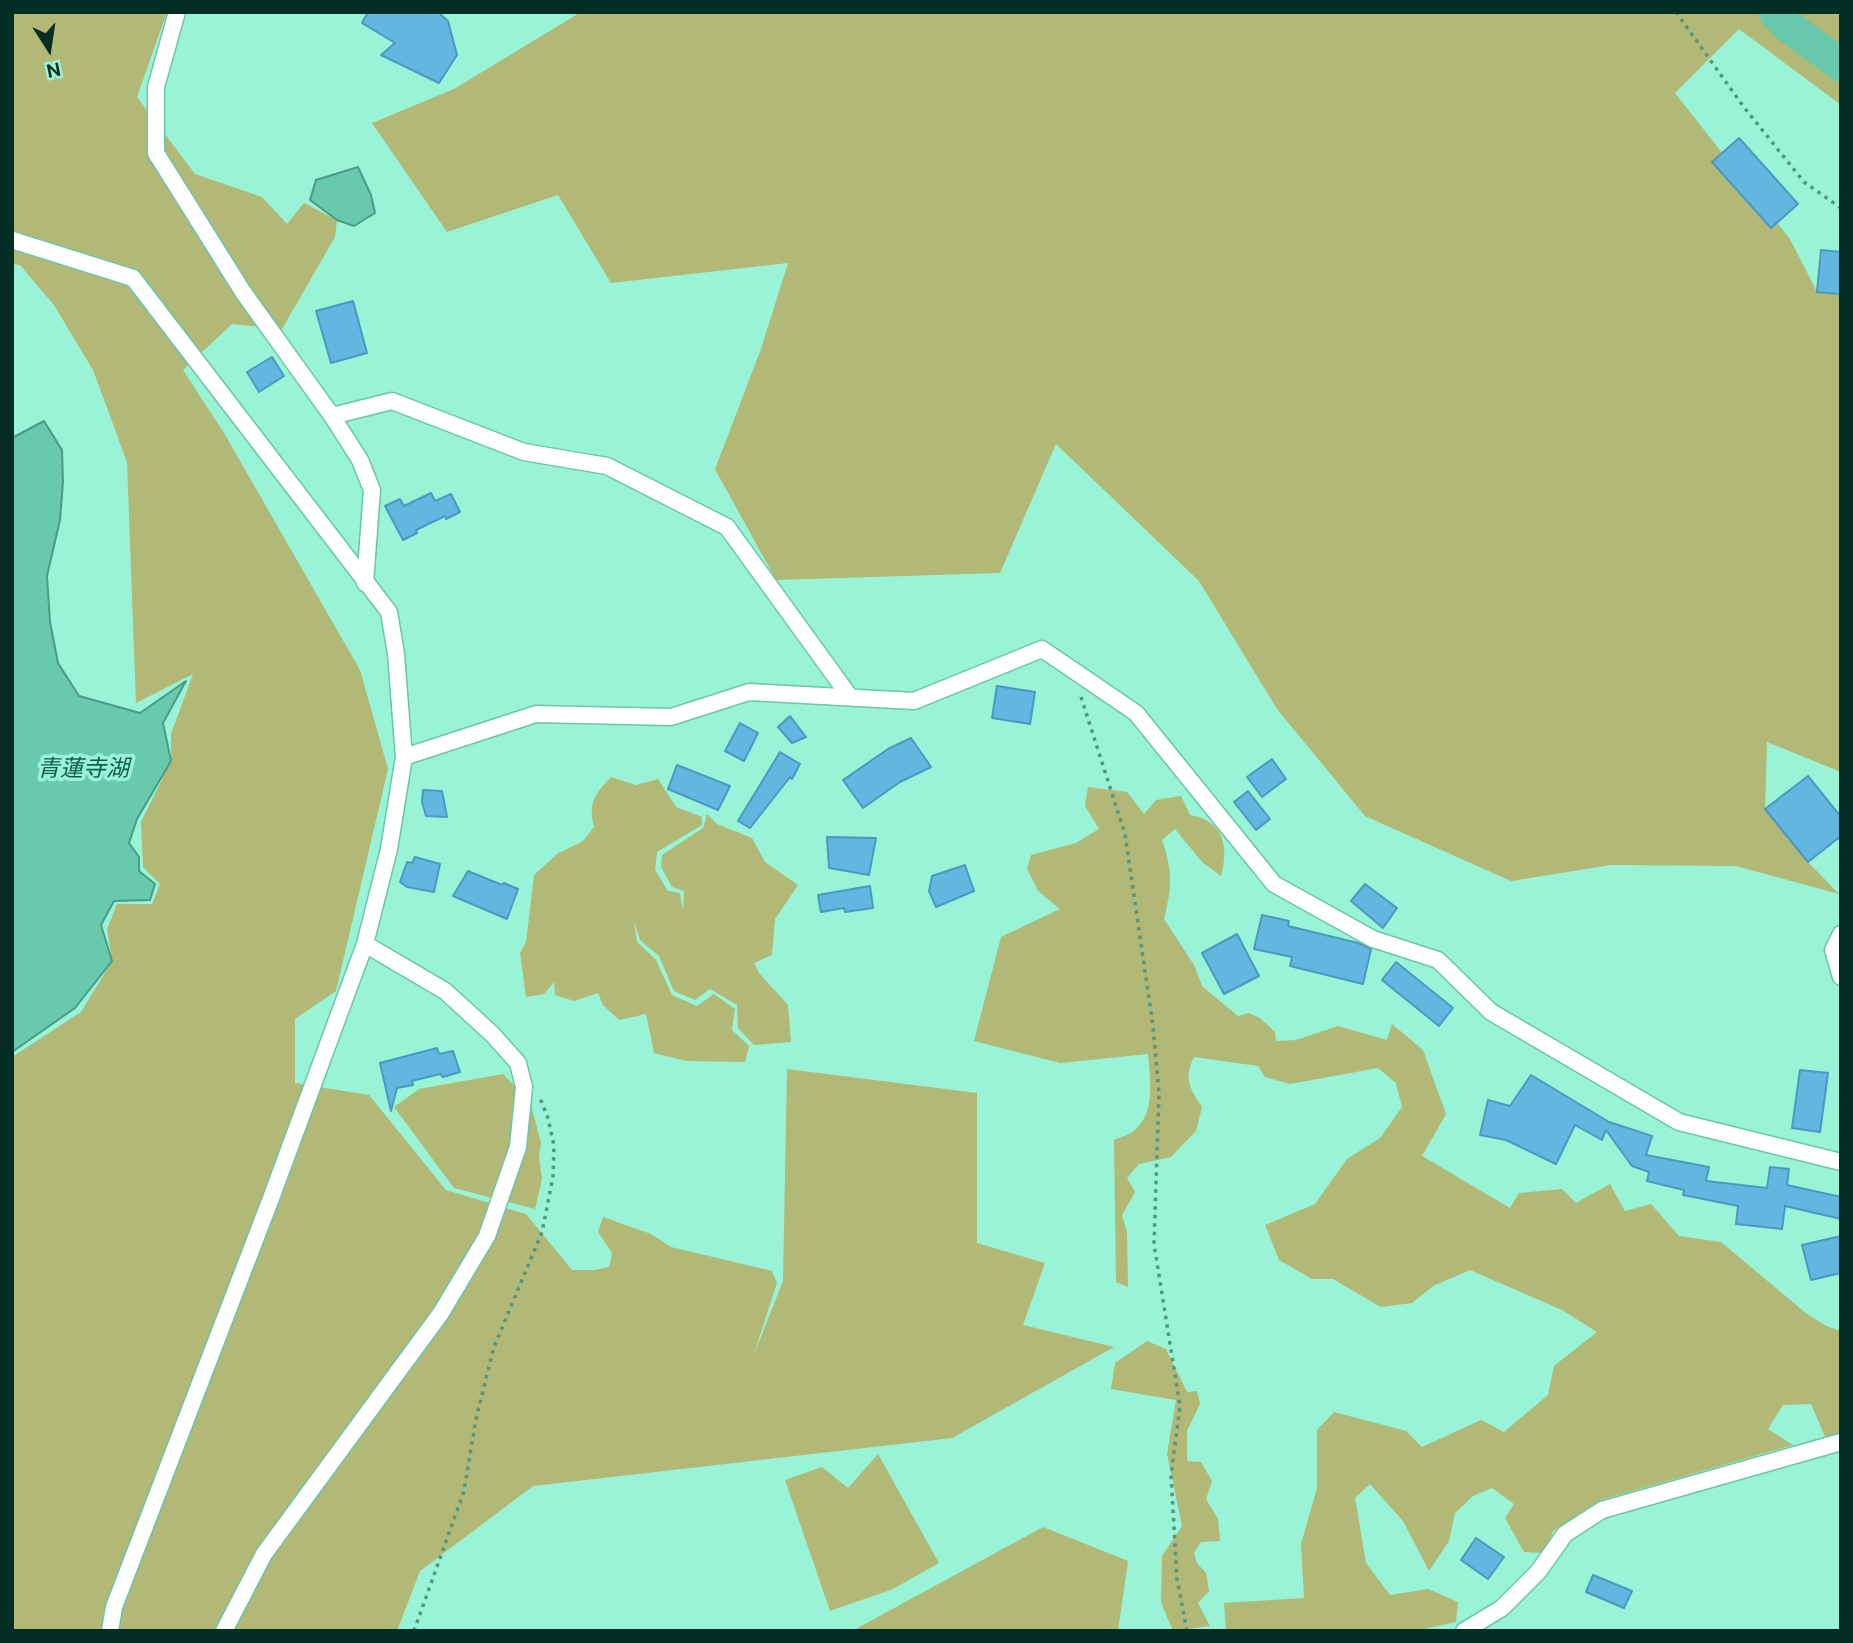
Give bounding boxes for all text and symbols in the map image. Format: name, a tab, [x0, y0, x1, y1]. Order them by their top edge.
north arrow	[14, 14, 84, 84]
text: N	[44, 56, 63, 84]
water label: 青蓮寺湖	[37, 756, 129, 784]

